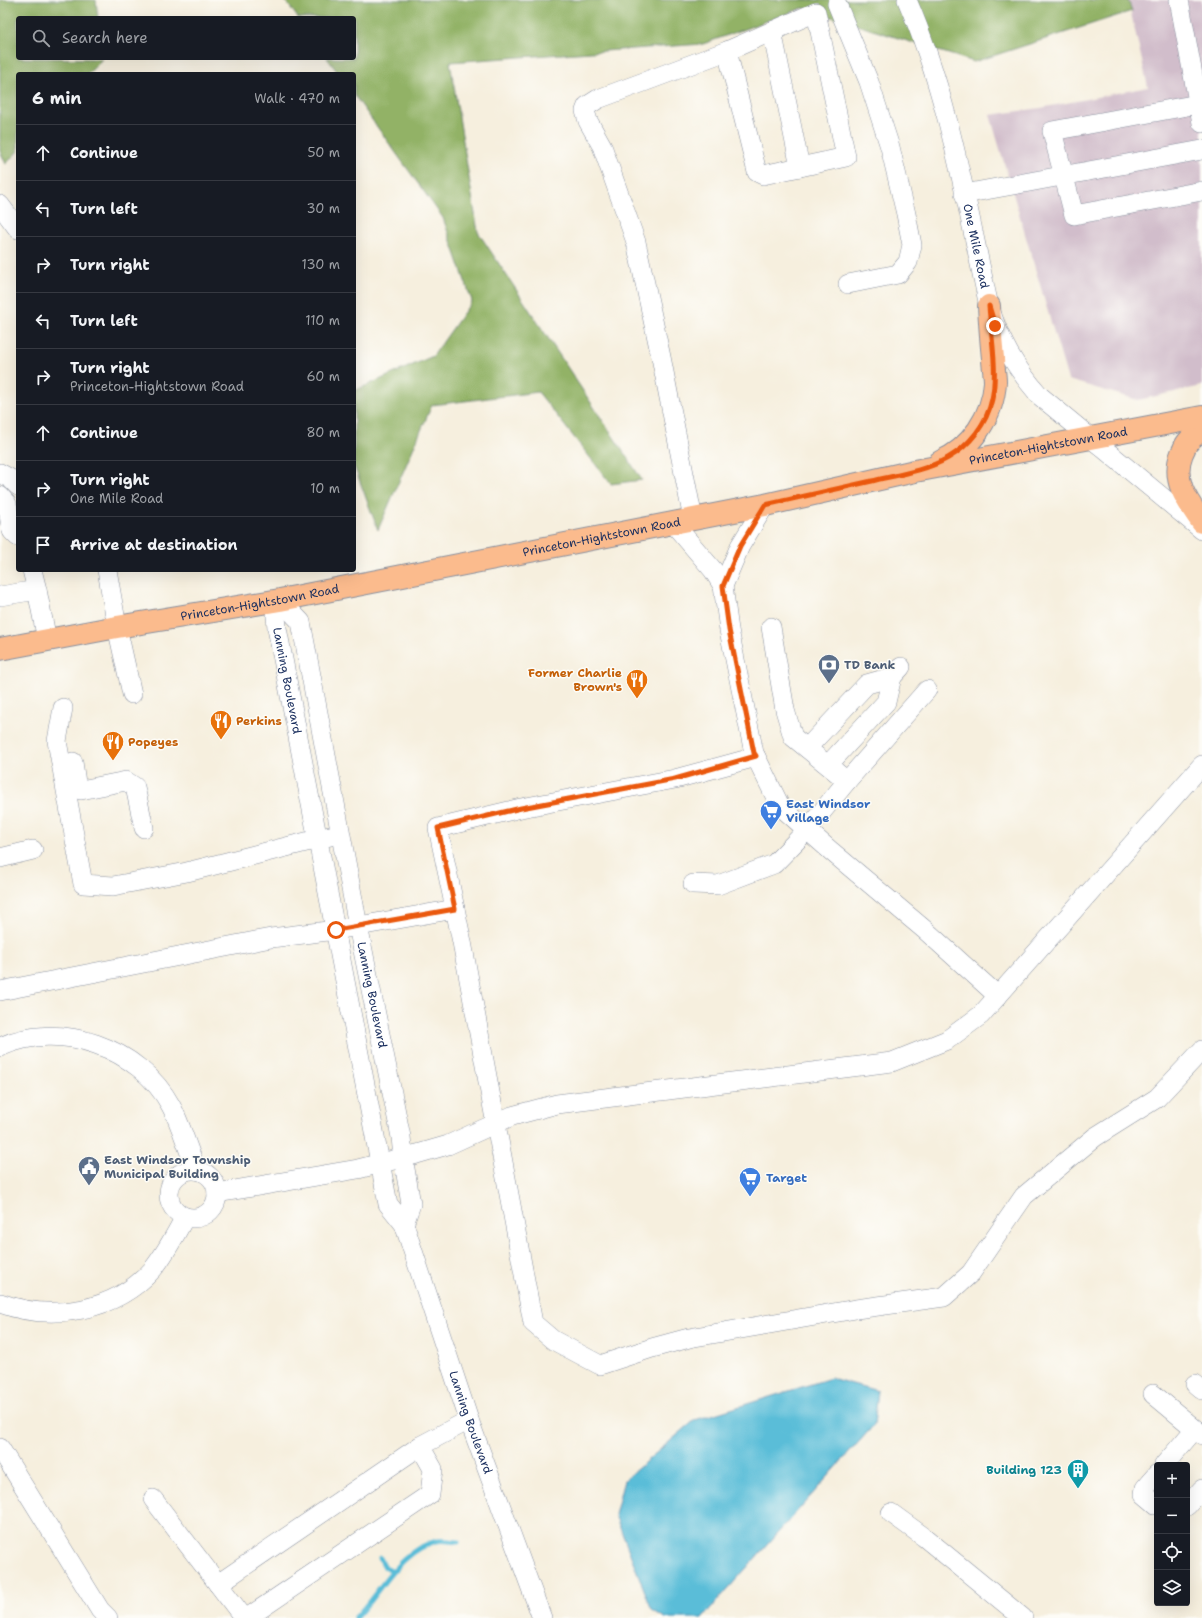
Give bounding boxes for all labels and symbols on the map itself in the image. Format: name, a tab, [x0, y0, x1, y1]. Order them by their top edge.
street label: One Mile Road	[959, 202, 993, 290]
route end	[986, 317, 1004, 335]
street label: Princeton-Hightstown Road	[968, 423, 1129, 469]
street label: Princeton-Hightstown Road	[521, 514, 682, 560]
street label: Princeton-Hightstown Road	[179, 581, 341, 624]
street label: Lanning Boulevard	[269, 626, 305, 735]
bank icon: TD Bank	[816, 652, 842, 685]
place label: TD Bank	[844, 657, 896, 673]
place label: Former Charlie Brown's	[528, 665, 622, 695]
restaurant icon: Former Charlie Brown's	[624, 667, 650, 700]
restaurant icon: Perkins	[208, 708, 234, 741]
place label: Perkins	[236, 713, 282, 729]
restaurant icon: Popeyes	[100, 729, 126, 762]
place label: Popeyes	[128, 734, 178, 750]
place label: East Windsor Village	[786, 796, 871, 826]
supermarket icon: East Windsor Village	[758, 798, 784, 831]
route start	[327, 921, 345, 939]
street label: Lanning Boulevard	[353, 940, 391, 1050]
place label: East Windsor Township Municipal Building	[104, 1152, 251, 1182]
public building icon: East Windsor Township Municipal Building	[76, 1154, 102, 1187]
supermarket icon: Target	[737, 1165, 763, 1198]
place label: Target	[766, 1170, 807, 1186]
street label: Lanning Boulevard	[445, 1369, 496, 1476]
building icon: Building 123	[1065, 1457, 1091, 1490]
place label: Building 123	[986, 1462, 1062, 1478]

